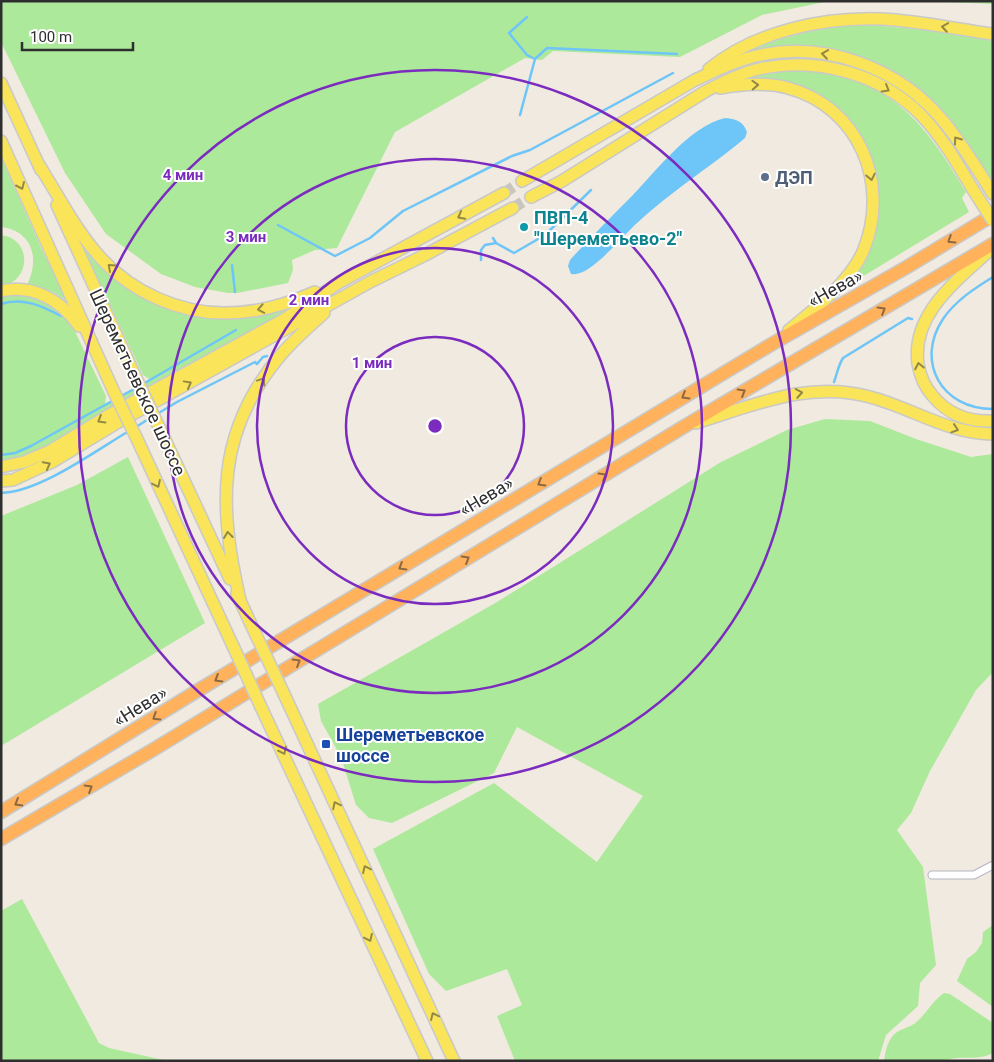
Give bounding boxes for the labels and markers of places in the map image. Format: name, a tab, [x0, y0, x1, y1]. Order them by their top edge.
place label: ДЭП	[775, 167, 813, 188]
marker: ДЭП	[759, 171, 771, 183]
place label: ПВП-4 "Шереметьево-2"	[534, 207, 683, 249]
marker: ПВП-4 "Шереметьево-2"	[518, 221, 530, 233]
centre of rings	[426, 417, 444, 435]
place label: Шереметьевское шоссе	[336, 724, 484, 766]
marker: Шереметьевское шоссе	[320, 738, 332, 750]

